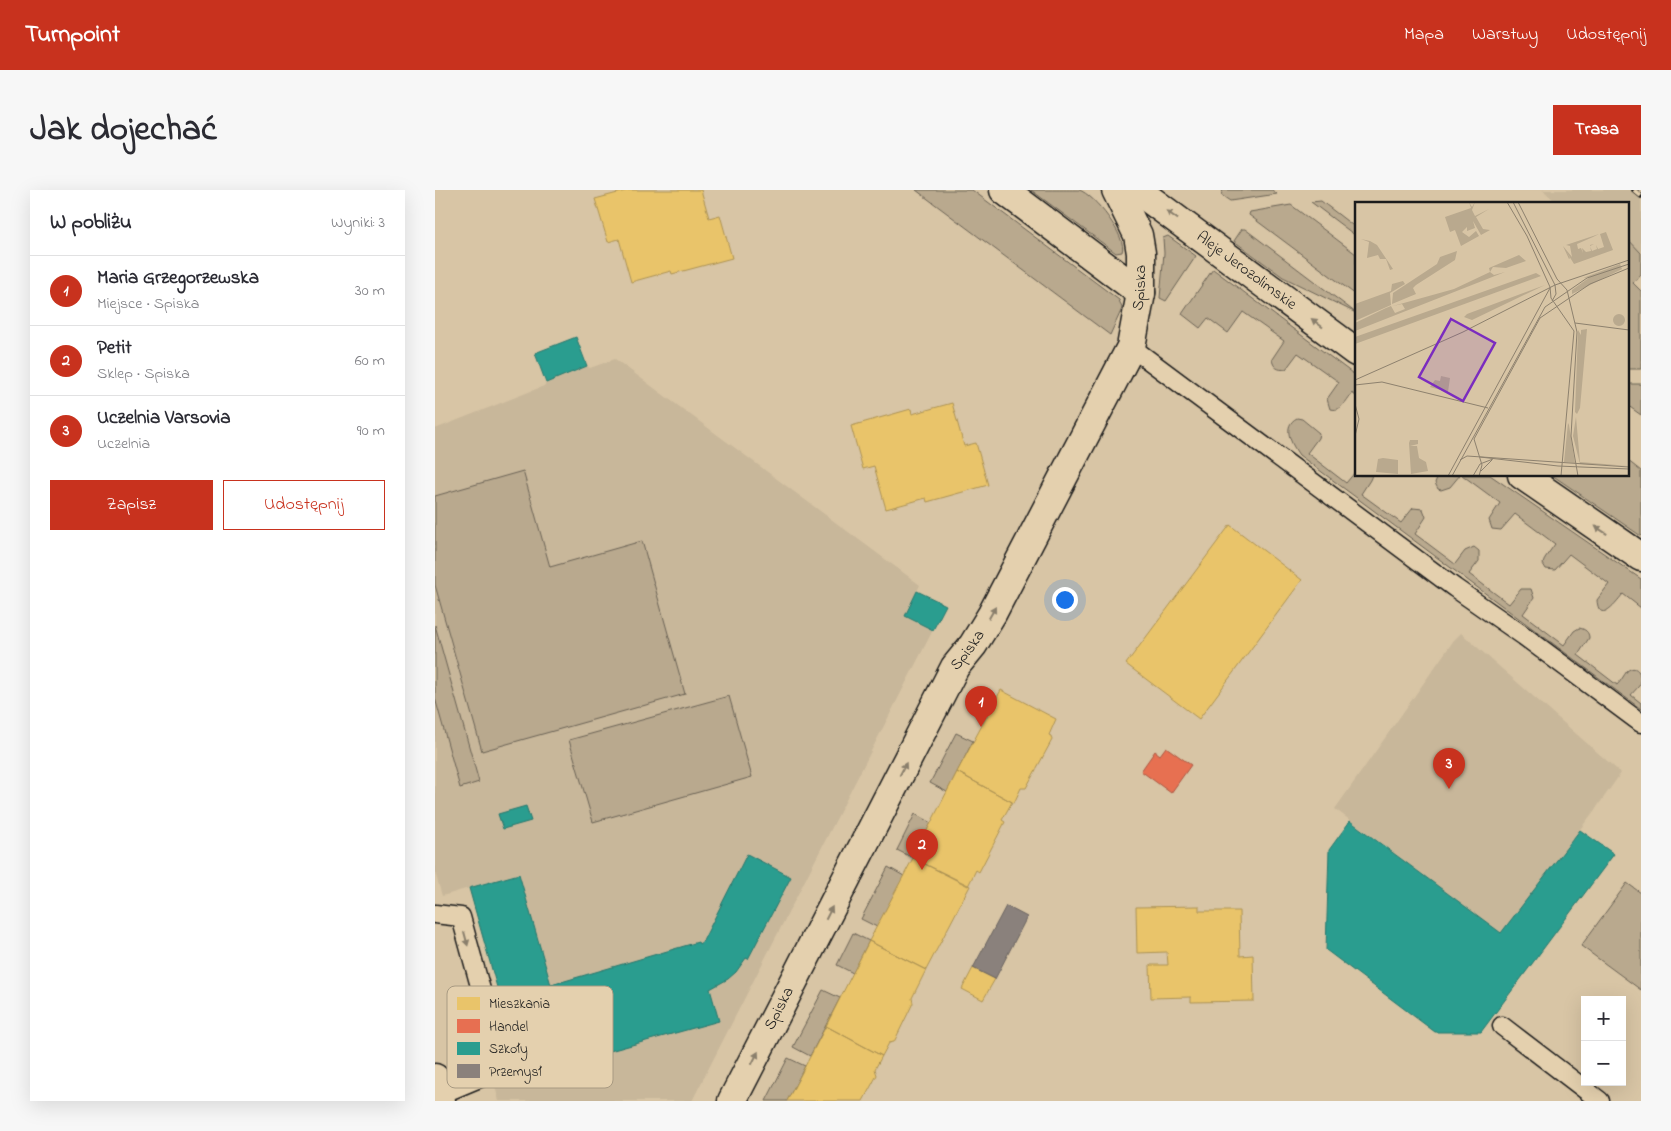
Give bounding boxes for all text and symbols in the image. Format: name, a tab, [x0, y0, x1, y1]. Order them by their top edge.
text: Turnpoint	[25, 18, 120, 53]
text: Mapa	[1404, 22, 1444, 48]
text: Warstwy	[1472, 22, 1538, 48]
text: Udostępnij	[1566, 22, 1646, 48]
text: Jak dojechać	[30, 105, 217, 156]
button: Trasa	[1553, 105, 1641, 155]
inset map	[1355, 202, 1629, 476]
text: W pobliżu	[50, 208, 132, 238]
one-way arrow	[1165, 210, 1179, 220]
text: Wyniki: 3	[331, 211, 385, 235]
street label: Aleje Jerozolimskie	[1191, 225, 1302, 317]
text: Maria Grzegorzewska	[97, 265, 259, 292]
street label: Spiska	[1126, 265, 1153, 312]
text: 1	[63, 279, 69, 303]
text: 30 m	[355, 279, 385, 303]
text: Miejsce · Spiska	[97, 292, 199, 316]
one-way arrow	[1311, 317, 1324, 328]
text: Petit	[97, 335, 132, 362]
text: 2	[62, 349, 70, 373]
text: 60 m	[355, 349, 385, 373]
text: Sklep · Spiska	[97, 362, 190, 386]
text: Uczelnia Varsovia	[97, 405, 231, 432]
text: 3	[63, 419, 69, 443]
text: 90 m	[357, 419, 385, 443]
text: Uczelnia	[97, 432, 150, 456]
button: Zapisz	[50, 480, 213, 530]
button: Udostępnij	[223, 480, 385, 530]
one-way arrow	[1594, 525, 1608, 535]
your location	[1052, 587, 1078, 613]
one-way arrow	[988, 605, 996, 620]
street label: Spiska	[945, 626, 991, 676]
pin: 1	[965, 686, 997, 727]
pin: 3	[1433, 748, 1465, 789]
one-way arrow	[899, 761, 907, 776]
pin: 2	[906, 829, 938, 870]
one-way arrow	[825, 906, 833, 920]
one-way arrow	[463, 931, 471, 946]
street label: Spiska	[758, 983, 801, 1034]
legend	[447, 986, 613, 1088]
text: Mieszkania	[489, 994, 550, 1015]
map controls	[1581, 996, 1626, 1086]
button: +	[1581, 996, 1626, 1041]
text: Handel	[489, 1017, 528, 1038]
text: Szkoły	[489, 1039, 528, 1061]
button: −	[1581, 1041, 1626, 1086]
one-way arrow	[751, 1050, 759, 1065]
text: Przemysł	[489, 1062, 543, 1084]

